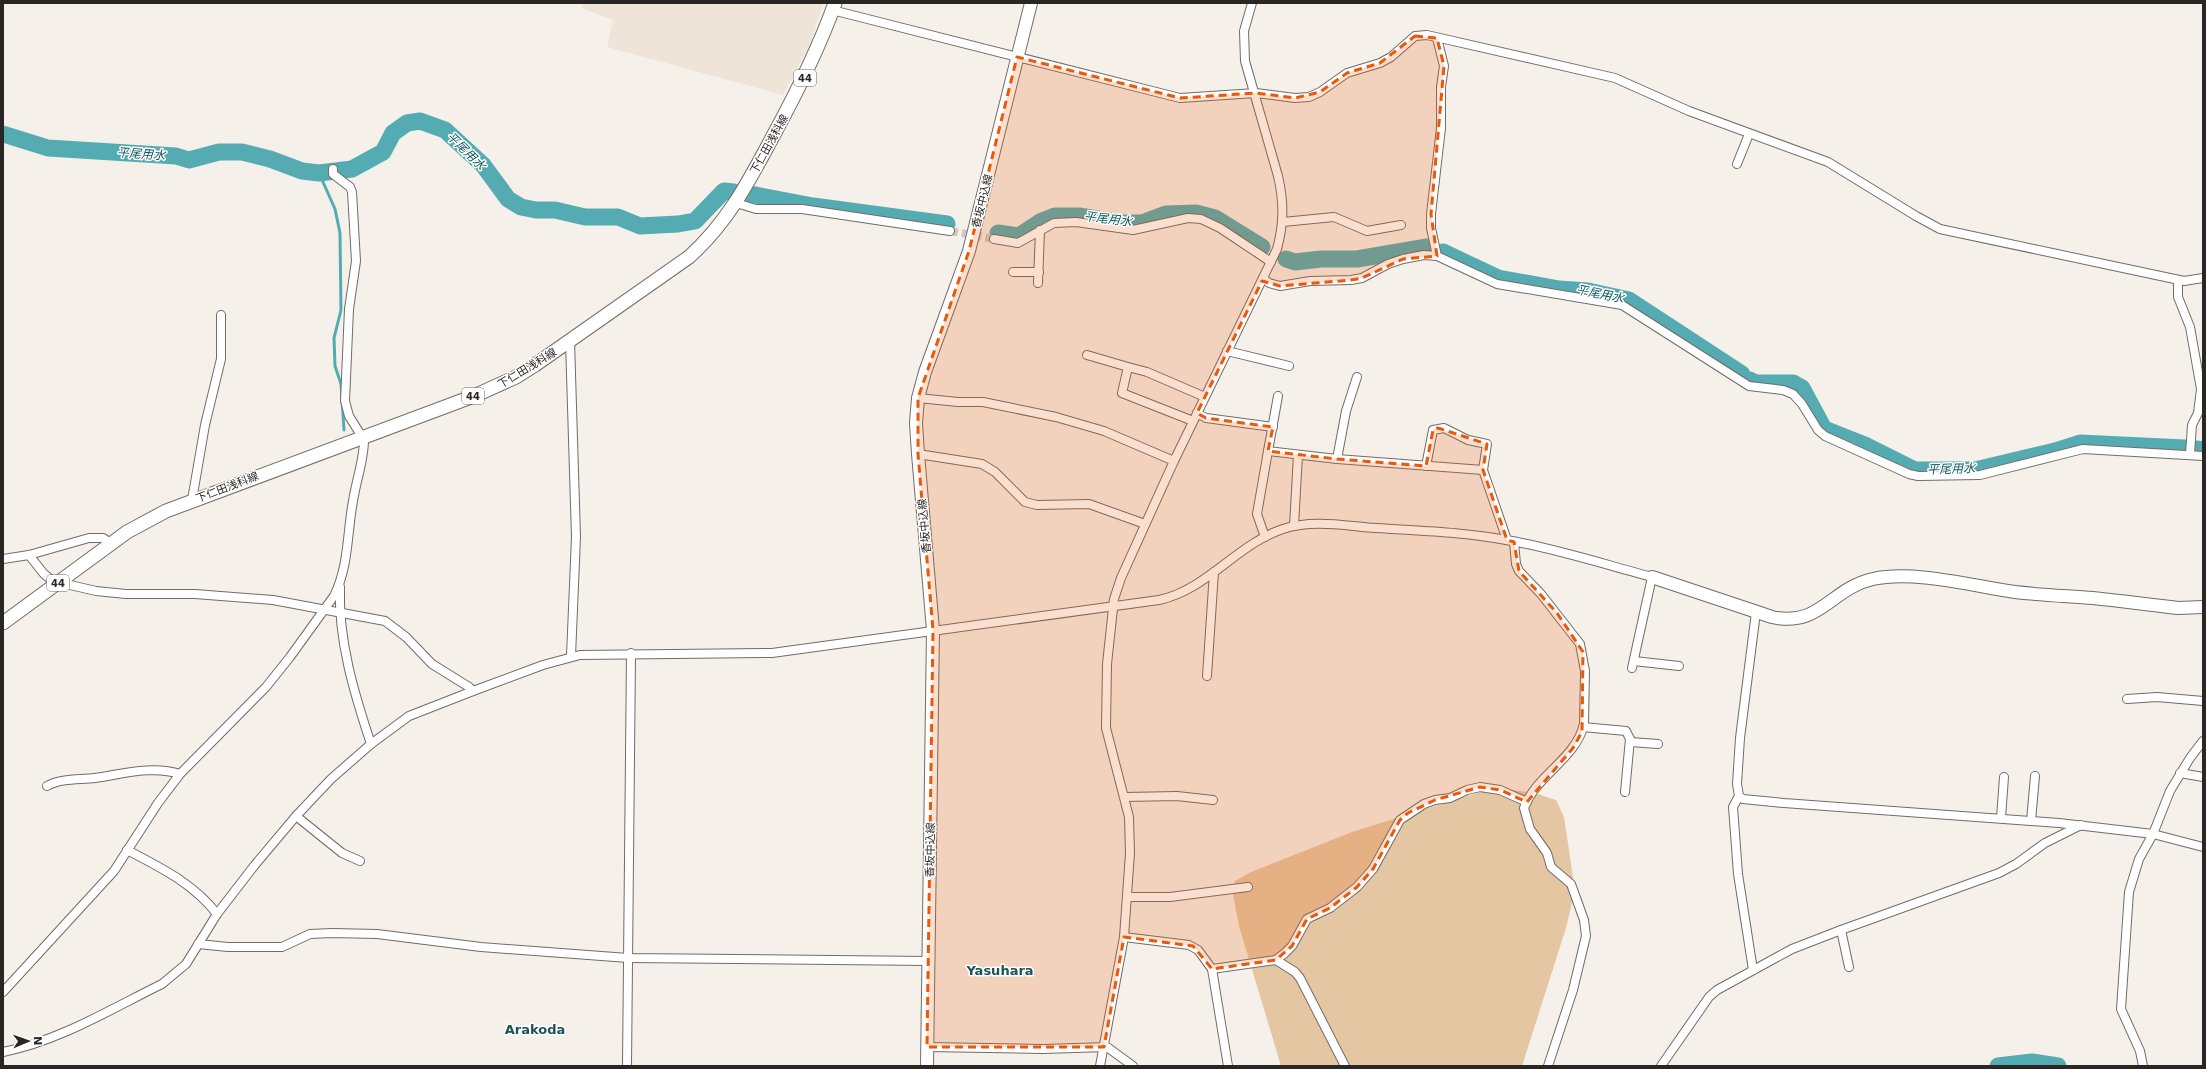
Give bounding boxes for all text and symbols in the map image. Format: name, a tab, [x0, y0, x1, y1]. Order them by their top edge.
road number: 44	[794, 70, 816, 86]
street label: 下仁田浅科線	[748, 112, 791, 176]
water label: 平尾用水	[444, 129, 490, 174]
water label: 平尾用水	[117, 145, 167, 163]
street label: 香坂中込線	[970, 173, 995, 229]
water label: 平尾用水	[1083, 209, 1135, 229]
water label: 平尾用水	[1575, 283, 1627, 306]
street label: 下仁田浅科線	[496, 346, 559, 391]
road number: 44	[462, 388, 484, 404]
water label: 平尾用水	[1927, 461, 1977, 477]
street label: 下仁田浅科線	[194, 470, 260, 505]
street label: 香坂中込線	[916, 498, 933, 554]
road number: 44	[47, 575, 69, 591]
street label: 香坂中込線	[924, 822, 937, 878]
district label: Yasuhara	[965, 963, 1034, 978]
north arrow	[8, 1021, 48, 1061]
district label: Arakoda	[505, 1022, 565, 1037]
text: N	[31, 1036, 44, 1046]

